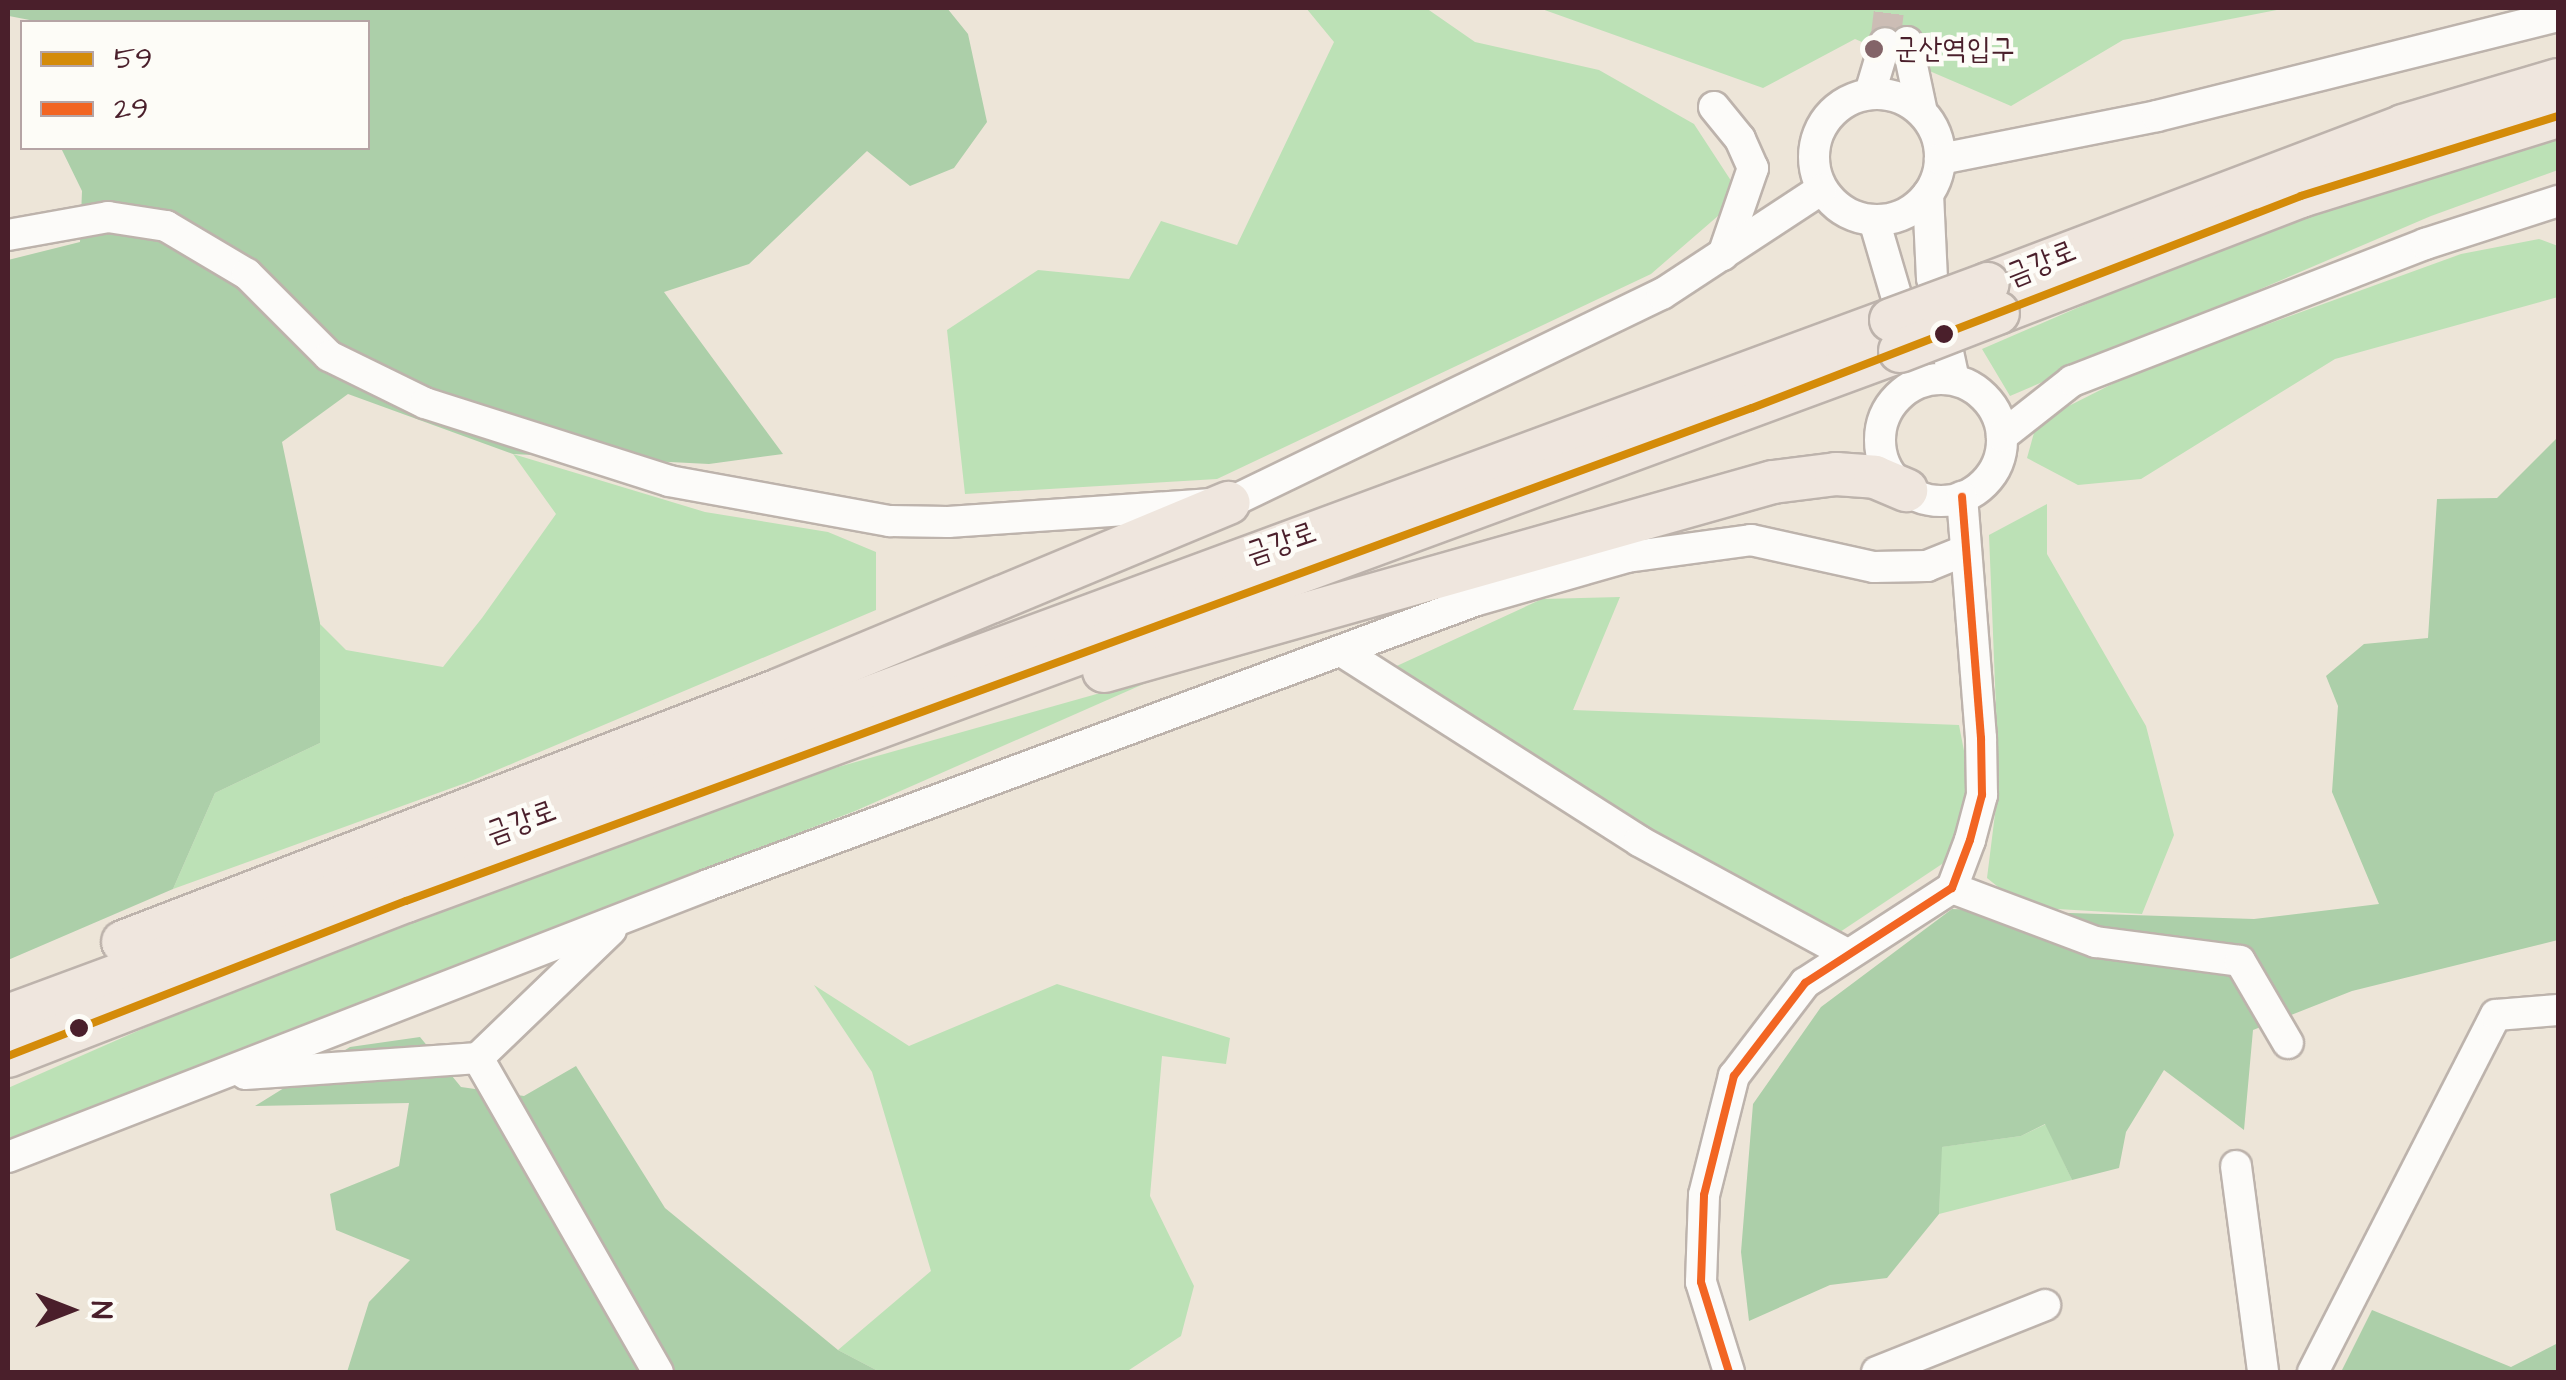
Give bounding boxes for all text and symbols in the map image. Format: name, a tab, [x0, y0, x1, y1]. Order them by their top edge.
legend	[20, 20, 370, 150]
place label: 군산역입구	[1894, 31, 2015, 67]
text: 59	[114, 38, 152, 80]
marker: 군산역입구	[1863, 38, 1885, 60]
text: 29	[114, 88, 148, 130]
street label: 금강로	[2001, 233, 2081, 293]
unlabelled marker	[1934, 324, 1954, 344]
street label: 금강로	[1241, 514, 1321, 572]
street label: 금강로	[481, 793, 561, 851]
unlabelled marker	[69, 1018, 89, 1038]
north arrow	[20, 1260, 120, 1360]
text: N	[81, 1301, 120, 1319]

